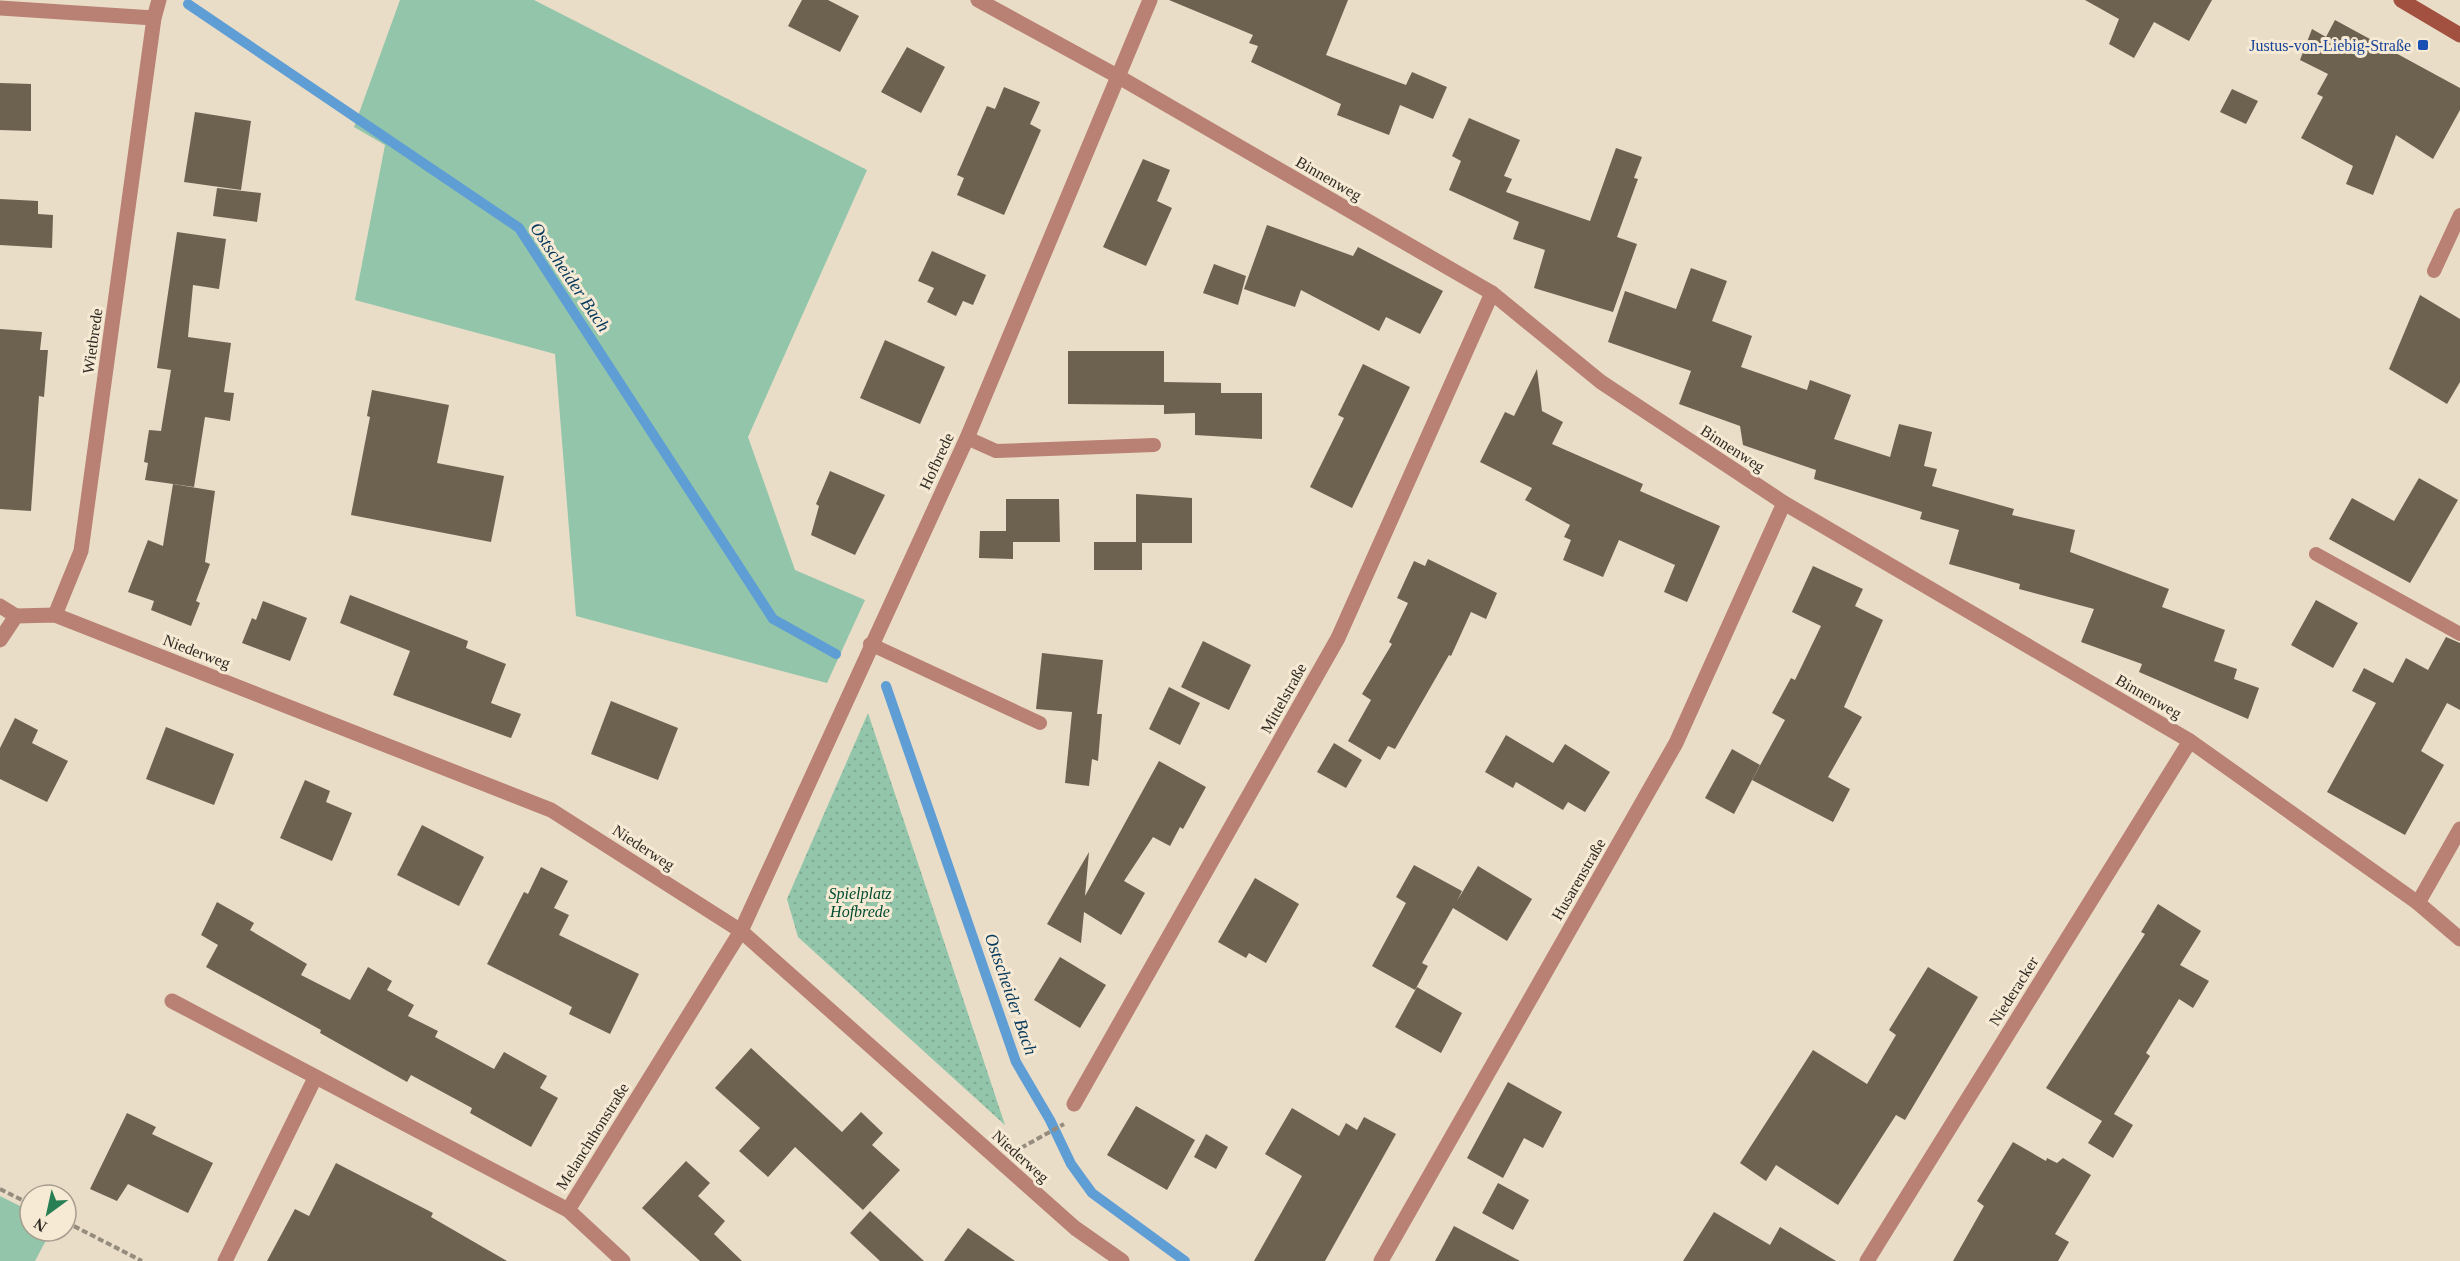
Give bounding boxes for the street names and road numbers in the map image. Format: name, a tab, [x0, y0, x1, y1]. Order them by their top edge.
street label: Binnenweg	[1292, 153, 1365, 205]
street label: Wietbrede	[79, 307, 106, 375]
street label: Binnenweg	[1697, 421, 1768, 476]
street label: Hofbrede	[916, 430, 957, 492]
street label: Niederweg	[161, 631, 233, 673]
street label: Mittelstraße	[1257, 660, 1310, 736]
street label: Binnenweg	[2112, 671, 2185, 723]
street label: Niederweg	[609, 821, 678, 875]
street label: Husarenstraße	[1548, 835, 1609, 923]
street label: Niederacker	[1986, 953, 2042, 1029]
street label: Melanchthonstraße	[553, 1080, 632, 1193]
street label: Niederweg	[988, 1127, 1052, 1187]

